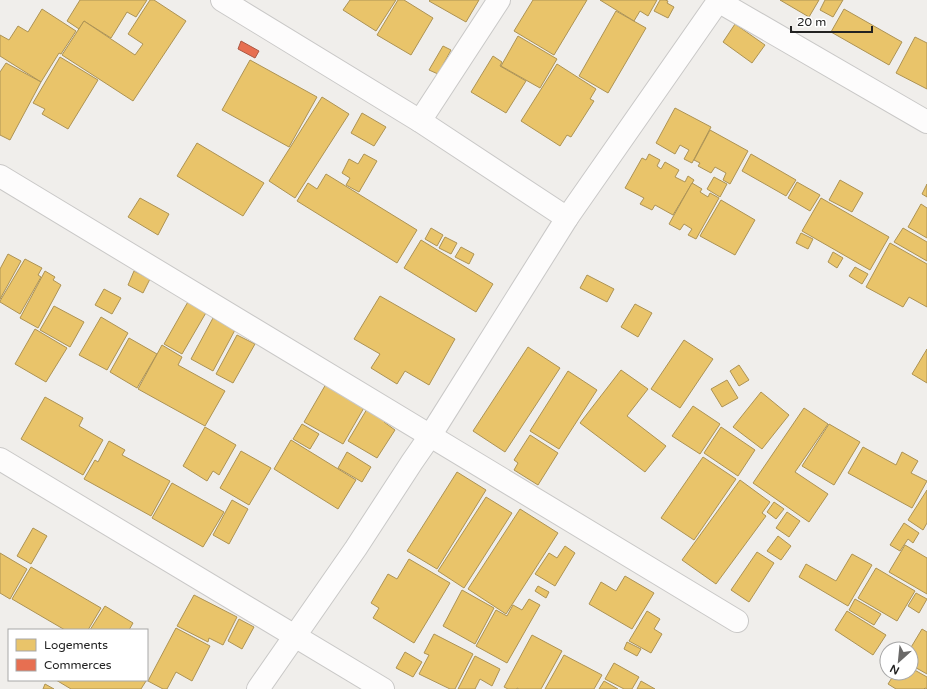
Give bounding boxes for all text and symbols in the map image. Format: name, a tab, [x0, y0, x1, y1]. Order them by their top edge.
scale bar	[791, 8, 872, 34]
text: 20 m	[797, 15, 826, 29]
legend	[8, 629, 148, 681]
text: Logements	[44, 638, 108, 652]
north arrow	[879, 641, 919, 681]
text: Commerces	[44, 658, 112, 672]
text: N	[888, 662, 902, 677]

